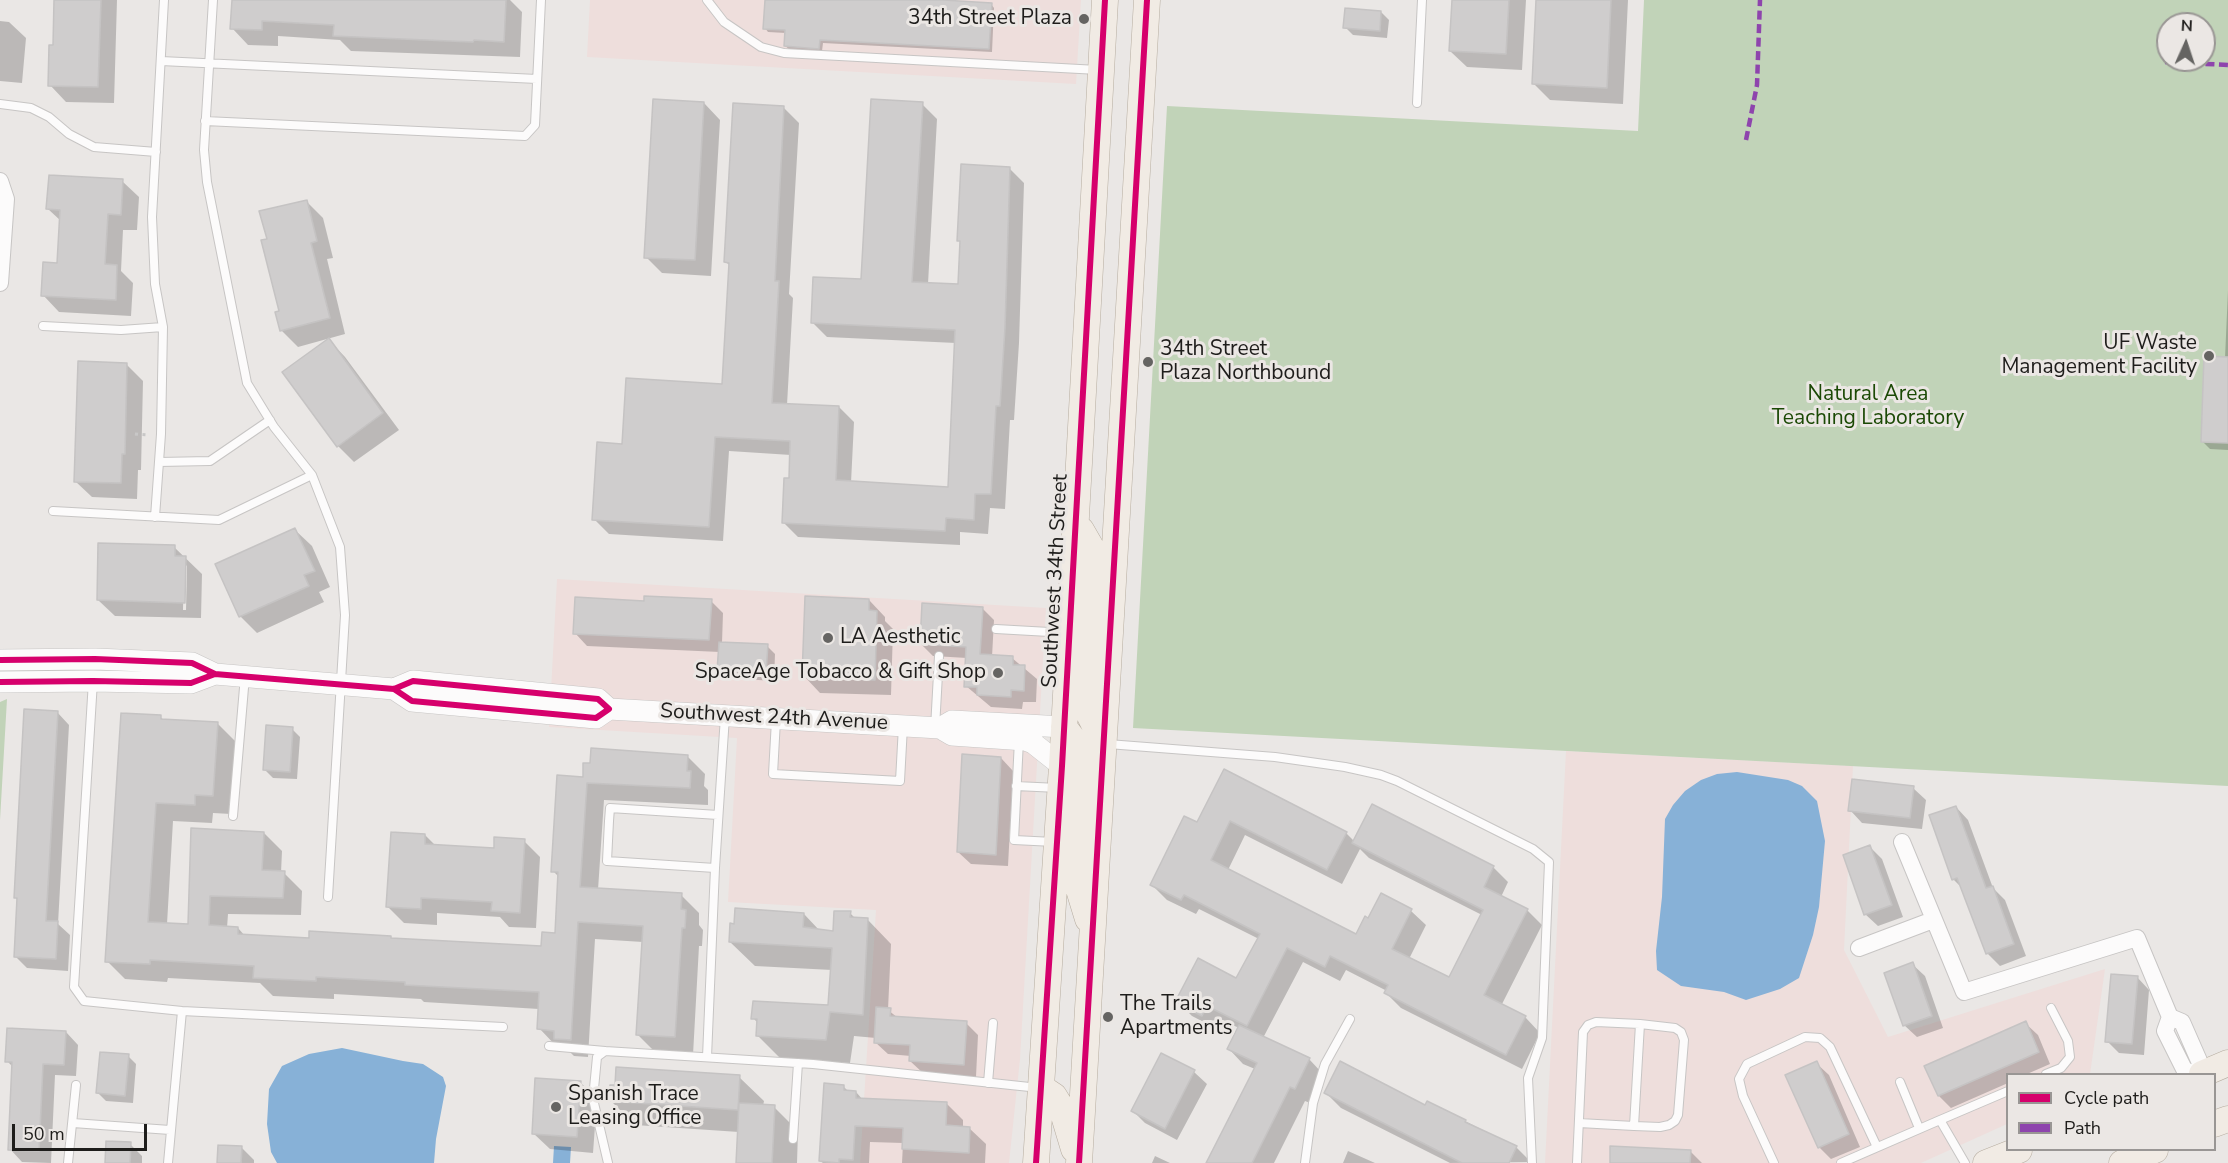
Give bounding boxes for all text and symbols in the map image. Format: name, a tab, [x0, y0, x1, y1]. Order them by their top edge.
place label: 34th Street Plaza	[908, 6, 1072, 32]
marker: 34th Street Plaza	[1077, 12, 1091, 26]
north arrow	[2156, 12, 2216, 72]
text: N	[2180, 15, 2193, 37]
place label: UF Waste Management Facility	[2001, 331, 2197, 381]
place label: 34th Street Plaza Northbound	[1160, 337, 1331, 387]
marker: UF Waste Management Facility	[2202, 349, 2216, 363]
marker: 34th Street Plaza Northbound	[1141, 355, 1155, 369]
park label: Natural Area Teaching Laboratory	[1772, 382, 1964, 432]
street label: Southwest 34th Street	[1038, 473, 1074, 689]
place label: LA Aesthetic	[840, 625, 960, 651]
marker: LA Aesthetic	[821, 631, 835, 645]
place label: SpaceAge Tobacco & Gift Shop	[695, 660, 986, 686]
marker: SpaceAge Tobacco & Gift Shop	[991, 666, 1005, 680]
street label: Southwest 24th Avenue	[659, 699, 889, 737]
place label: The Trails Apartments	[1120, 992, 1233, 1042]
marker: The Trails Apartments	[1101, 1010, 1115, 1024]
legend	[2006, 1073, 2216, 1151]
place label: Spanish Trace Leasing Office	[568, 1082, 701, 1132]
text: Cycle path	[2064, 1086, 2149, 1110]
marker: Spanish Trace Leasing Office	[549, 1100, 563, 1114]
scale bar	[15, 1112, 150, 1150]
text: Path	[2064, 1116, 2101, 1140]
text: 50 m	[23, 1122, 65, 1146]

